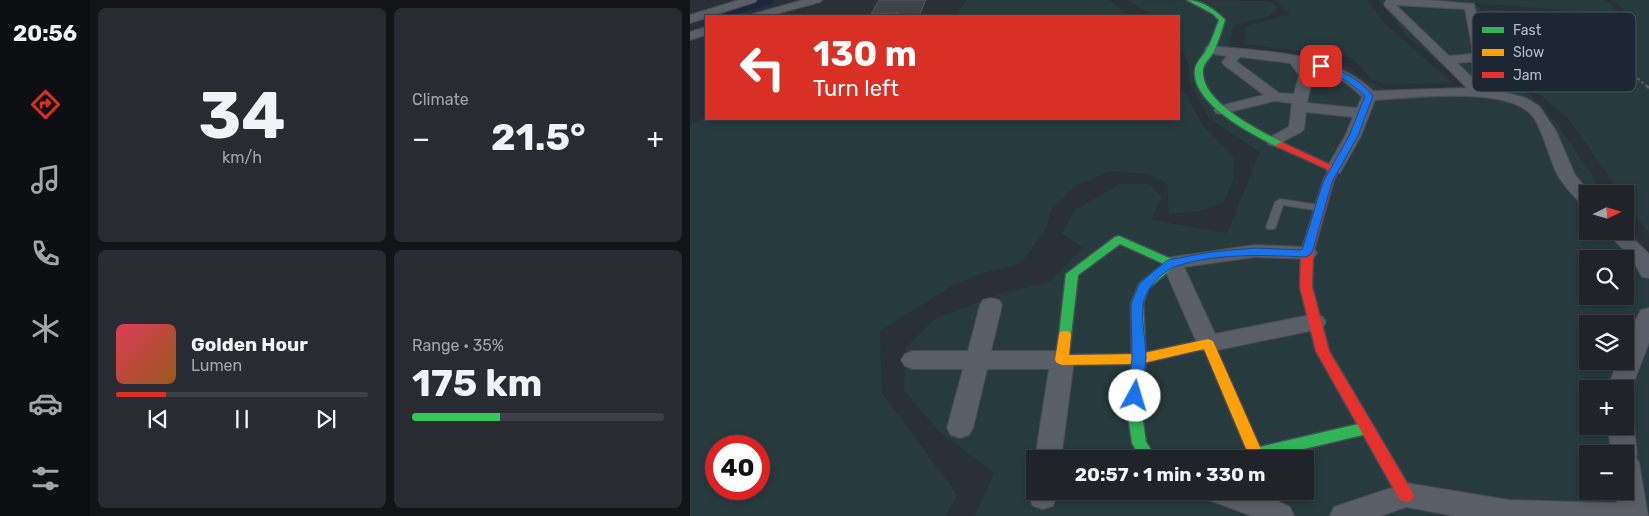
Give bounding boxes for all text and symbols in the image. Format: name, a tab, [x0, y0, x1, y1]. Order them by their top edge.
legend	[1472, 12, 1636, 92]
text: 20:56	[13, 20, 77, 47]
text: Fast	[1513, 22, 1542, 39]
text: 130 m	[813, 33, 917, 75]
icon: left	[730, 35, 795, 100]
text: Slow	[1513, 44, 1544, 61]
pin	[1300, 45, 1342, 87]
icon: arrive	[1307, 52, 1335, 80]
text: Jam	[1513, 67, 1542, 84]
text: Turn left	[813, 75, 899, 102]
text: 34	[198, 77, 286, 154]
icon: directions	[28, 87, 63, 122]
text: Climate	[412, 90, 469, 109]
text: 21.5°	[491, 114, 586, 160]
text: −	[412, 122, 430, 155]
text: +	[647, 122, 664, 155]
text: km/h	[222, 148, 262, 167]
icon: music	[28, 162, 63, 197]
north arrow	[1579, 185, 1634, 240]
map controls	[1579, 185, 1634, 500]
icon: phone	[28, 236, 63, 271]
button: search	[1579, 250, 1634, 305]
icon: climate	[28, 311, 63, 346]
button: layers	[1579, 315, 1634, 370]
text: Golden Hour	[191, 333, 308, 356]
text: Range · 35%	[412, 336, 504, 355]
text: Lumen	[191, 356, 242, 375]
text: 175 km	[412, 360, 542, 406]
position arrow	[1108, 369, 1160, 421]
button: +	[1579, 380, 1634, 435]
icon: car	[28, 386, 63, 421]
icon: previous	[144, 405, 172, 433]
icon: pause	[228, 405, 256, 433]
icon: next	[312, 405, 340, 433]
speed limit sign: 40	[705, 435, 770, 500]
button: −	[1579, 445, 1634, 500]
icon: filters	[28, 461, 63, 496]
text: 20:57 · 1 min · 330 m	[1075, 463, 1265, 486]

